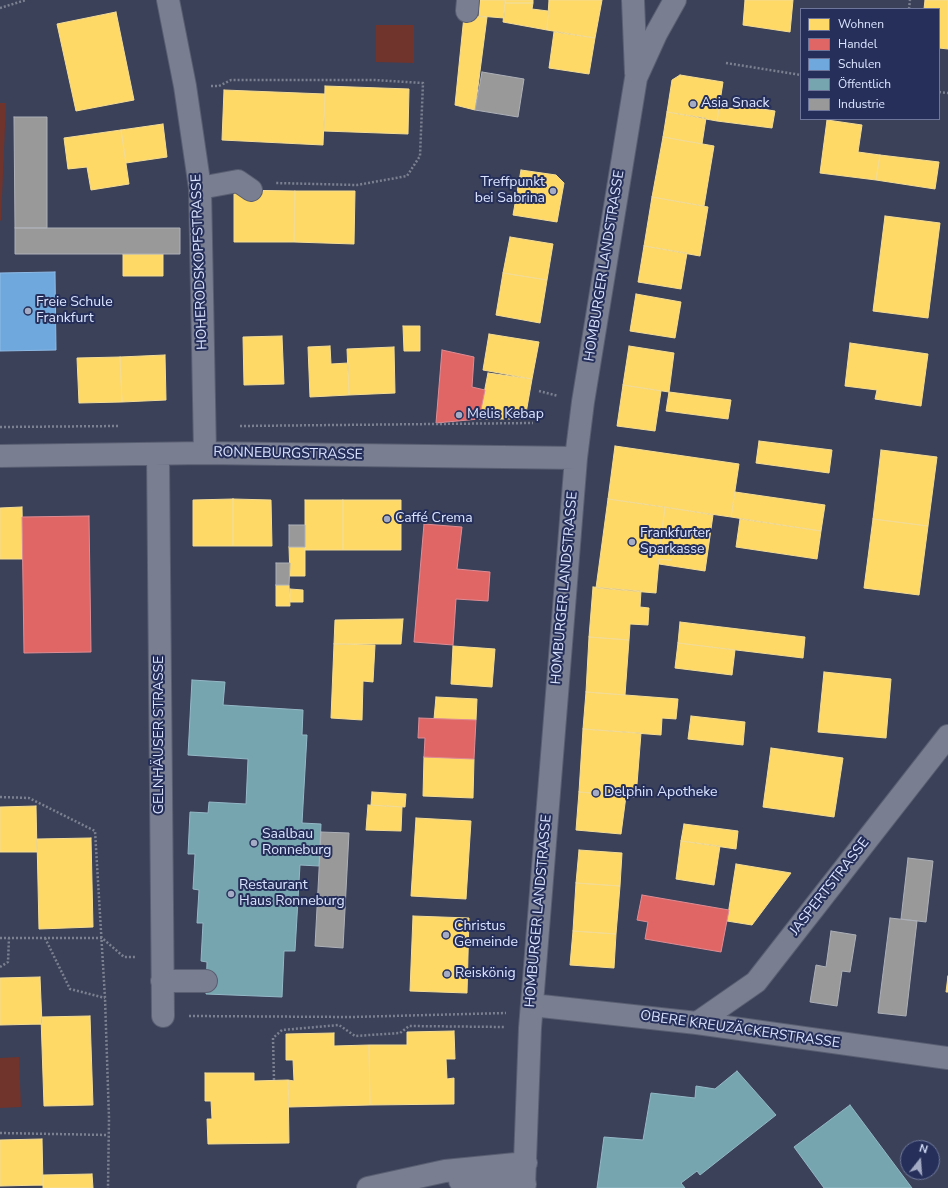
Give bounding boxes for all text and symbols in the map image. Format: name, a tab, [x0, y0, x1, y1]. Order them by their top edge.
legend	[800, 8, 940, 120]
text: Wohnen	[838, 16, 884, 32]
text: Handel	[838, 36, 877, 52]
text: Schulen	[838, 56, 881, 72]
text: Öffentlich	[838, 76, 891, 92]
place label: Asia Snack	[701, 96, 770, 112]
text: Industrie	[838, 96, 885, 112]
marker: Asia Snack	[688, 99, 698, 109]
street label: HOMBURGER LANDSTRASSE	[582, 169, 628, 363]
street label: HOHERODSKOPFSTRASSE	[189, 174, 211, 350]
place label: Treffpunkt bei Sabrina	[475, 175, 545, 208]
marker: Treffpunkt bei Sabrina	[548, 186, 558, 196]
place label: Freie Schule Frankfurt	[36, 295, 113, 328]
marker: Freie Schule Frankfurt	[23, 306, 33, 316]
place label: Melis Kebap	[467, 407, 544, 423]
marker: Melis Kebap	[454, 410, 464, 420]
street label: RONNEBURGSTRASSE	[213, 444, 363, 464]
street label: HOMBURGER LANDSTRASSE	[548, 491, 582, 685]
place label: Caffé Crema	[395, 511, 473, 527]
marker: Caffé Crema	[382, 514, 392, 524]
place label: Frankfurter Sparkasse	[640, 526, 710, 558]
marker: Frankfurter Sparkasse	[627, 537, 637, 547]
street label: GELNHÄUSER STRASSE	[152, 656, 168, 814]
place label: Delphin Apotheke	[604, 785, 718, 801]
marker: Delphin Apotheke	[591, 788, 601, 798]
street label: HOMBURGER LANDSTRASSE	[522, 814, 556, 1008]
place label: Saalbau Ronneburg	[262, 827, 331, 860]
street label: JASPERTSTRASSE	[787, 835, 873, 939]
marker: Saalbau Ronneburg	[249, 838, 259, 848]
place label: Restaurant Haus Ronneburg	[239, 878, 345, 910]
marker: Restaurant Haus Ronneburg	[226, 889, 236, 899]
place label: Christus Gemeinde	[454, 919, 518, 952]
marker: Christus Gemeinde	[441, 930, 451, 940]
place label: Reiskönig	[455, 966, 516, 982]
marker: Reiskönig	[442, 969, 452, 979]
street label: OBERE KREUZÄCKERSTRASSE	[639, 1008, 841, 1052]
north arrow	[900, 1140, 940, 1180]
text: N	[917, 1141, 929, 1157]

